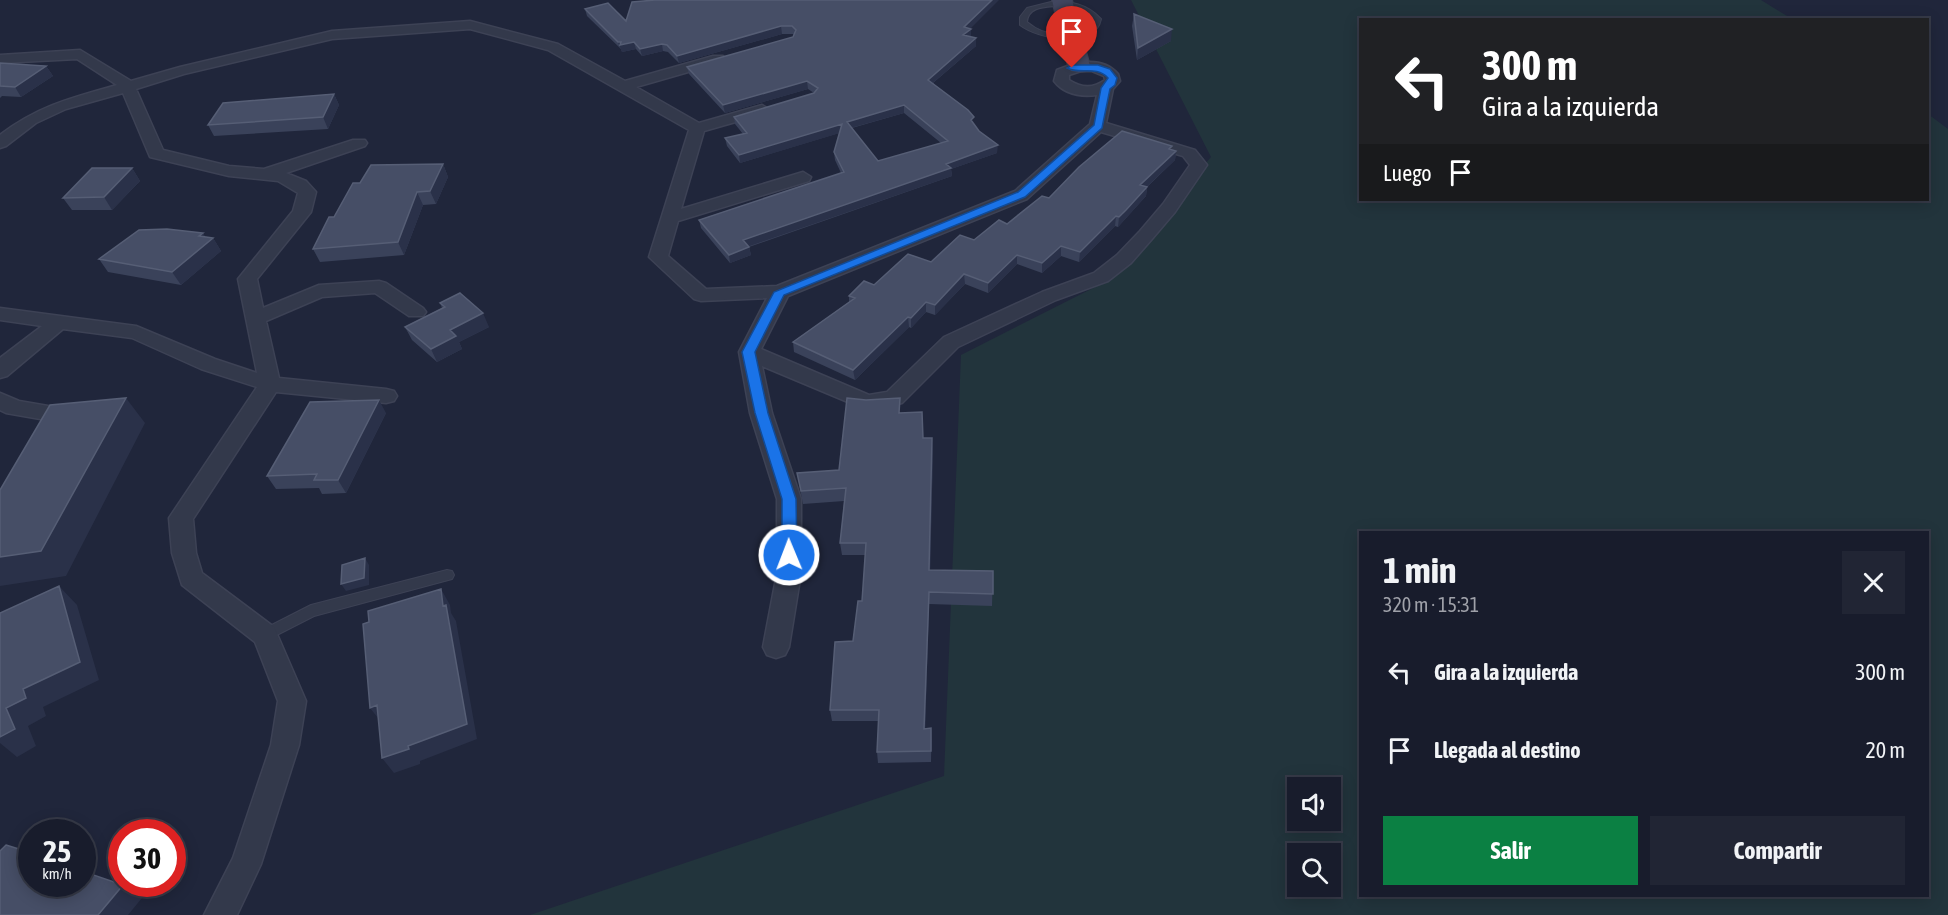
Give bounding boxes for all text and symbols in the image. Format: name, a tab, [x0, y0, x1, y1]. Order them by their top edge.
pin	[1046, 6, 1097, 68]
icon: arrive	[1055, 15, 1088, 48]
text: 300 m	[1482, 41, 1577, 89]
icon: left	[1383, 42, 1461, 120]
text: Gira a la izquierda	[1482, 91, 1659, 122]
icon: arrive	[1444, 156, 1477, 189]
text: Luego	[1383, 160, 1432, 186]
position arrow	[757, 523, 821, 587]
text: 1 min	[1383, 549, 1457, 591]
button: close	[1842, 551, 1905, 614]
text: 320 m · 15:31	[1383, 593, 1479, 616]
icon: left	[1383, 656, 1416, 689]
text: Gira a la izquierda	[1434, 659, 1578, 685]
text: 300 m	[1855, 659, 1905, 685]
icon: arrive	[1383, 734, 1416, 767]
text: Llegada al destino	[1434, 737, 1581, 763]
text: 20 m	[1865, 737, 1905, 763]
map controls	[1287, 777, 1341, 897]
button: sound	[1287, 777, 1341, 831]
button: Salir	[1383, 816, 1638, 885]
button: Compartir	[1650, 816, 1905, 885]
speed limit sign: 30	[108, 819, 186, 897]
text: 25	[43, 834, 71, 868]
button: search	[1287, 843, 1341, 897]
text: km/h	[42, 865, 72, 882]

